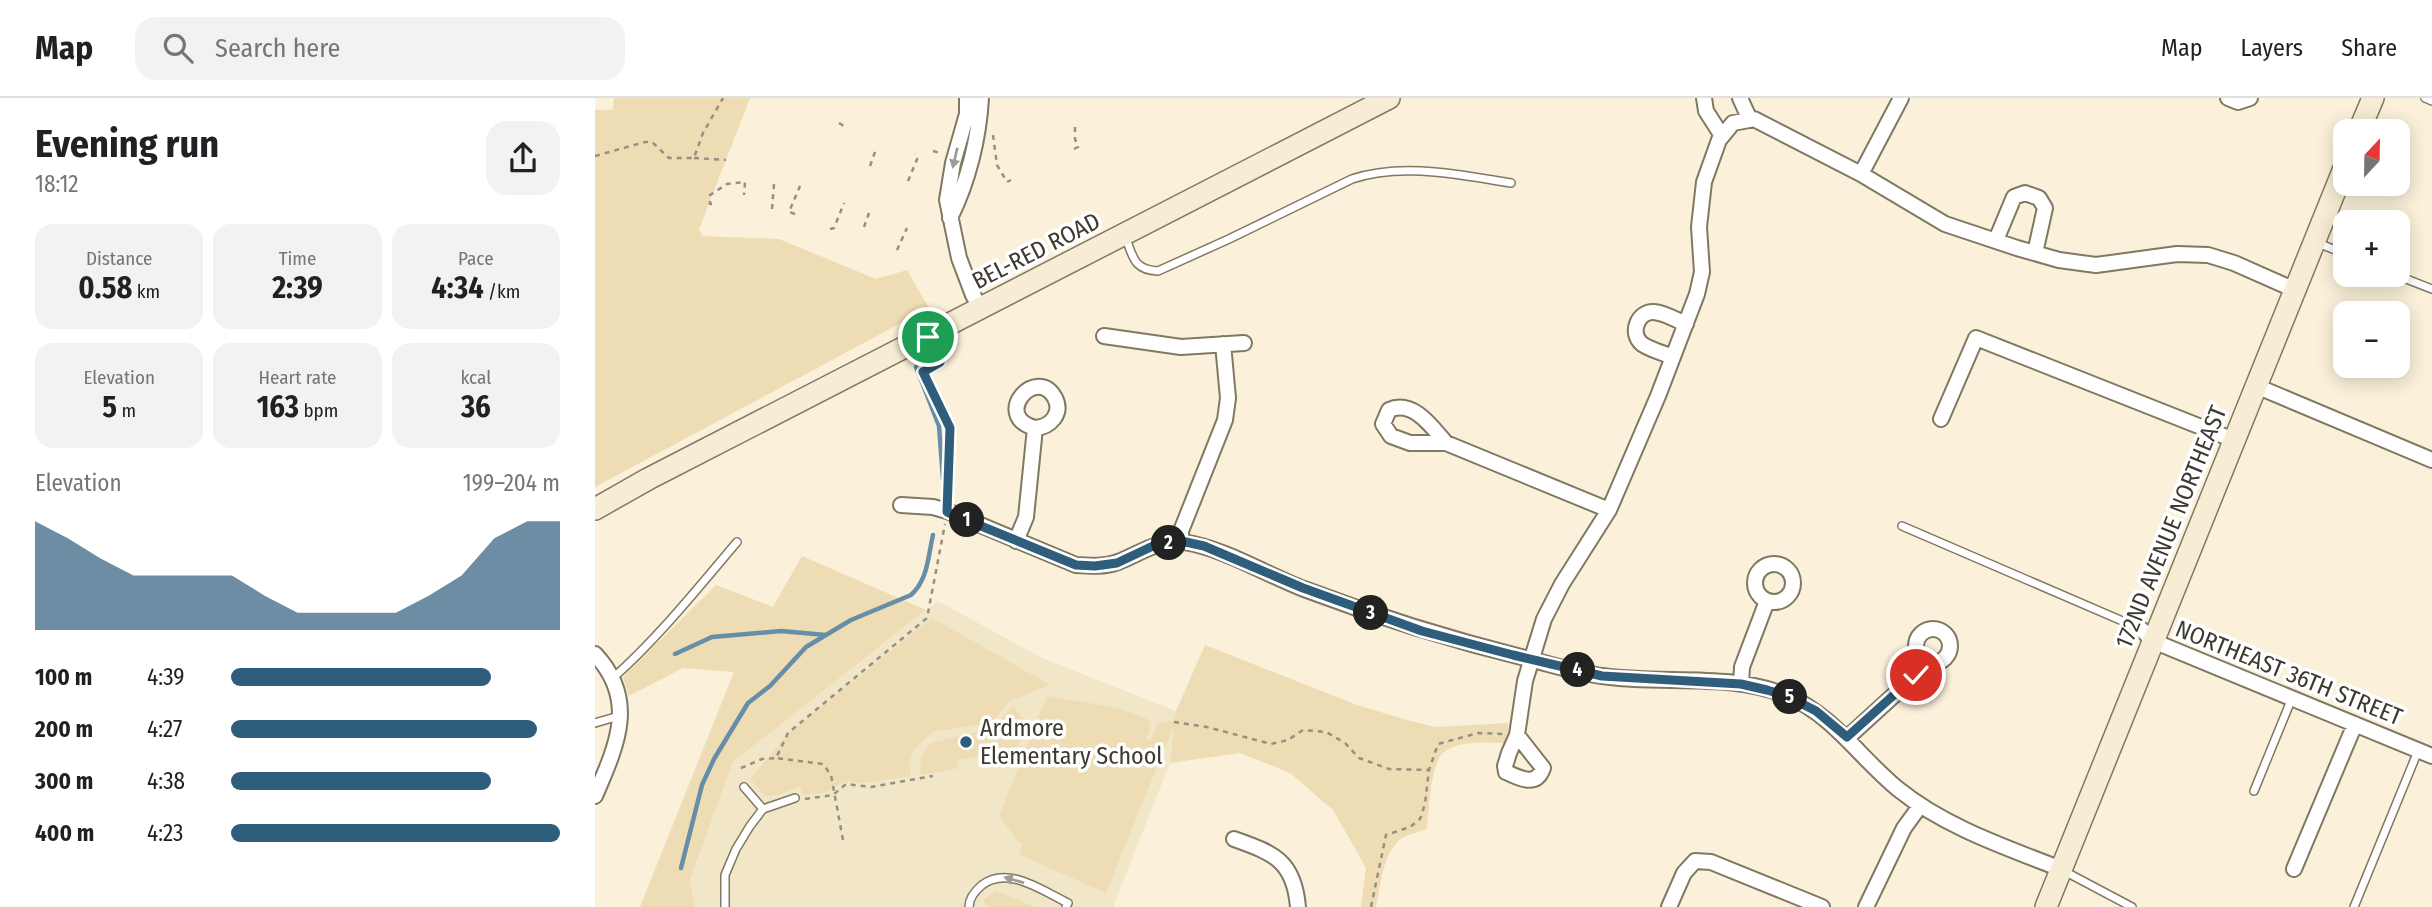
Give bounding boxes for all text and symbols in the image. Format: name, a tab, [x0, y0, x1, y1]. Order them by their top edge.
search box	[135, 17, 625, 80]
text: Map	[35, 28, 93, 68]
icon: search	[159, 29, 197, 67]
text: Search here	[215, 33, 340, 64]
text: Map	[2161, 34, 2203, 62]
text: Layers	[2241, 34, 2303, 62]
text: Share	[2341, 34, 2397, 62]
north arrow	[2333, 119, 2410, 196]
map controls	[2333, 119, 2410, 378]
text: Evening run	[35, 121, 219, 167]
button: share	[486, 121, 560, 195]
one-way arrow	[949, 147, 960, 169]
text: 18:12	[35, 170, 79, 198]
street label: BEL-RED ROAD	[967, 207, 1105, 295]
button: +	[2333, 210, 2410, 287]
text: Distance	[86, 247, 152, 270]
text: Time	[279, 247, 316, 270]
text: Pace	[458, 247, 494, 270]
text: 0.58	[78, 270, 132, 306]
text: 2:39	[272, 270, 323, 306]
text: 4:34	[431, 270, 484, 306]
text: km	[132, 280, 160, 303]
text: /km	[484, 280, 520, 303]
button: −	[2333, 301, 2410, 378]
pin	[898, 307, 958, 367]
icon: arrive	[909, 318, 947, 356]
text: Elevation	[83, 366, 155, 389]
text: Heart rate	[258, 366, 337, 389]
text: kcal	[460, 366, 491, 389]
text: 5	[102, 389, 117, 425]
text: 163	[257, 389, 299, 425]
text: 36	[461, 389, 491, 425]
text: m	[117, 399, 136, 422]
text: bpm	[299, 399, 338, 422]
street label: 172ND AVENUE NORTHEAST	[2109, 402, 2233, 652]
text: Elevation	[35, 469, 122, 497]
text: 199–204 m	[463, 469, 560, 497]
pin: 1	[949, 502, 985, 538]
text: 1	[962, 508, 971, 531]
pin: 2	[1151, 526, 1187, 560]
text: 2	[1164, 531, 1173, 554]
pin: 3	[1353, 596, 1389, 630]
text: 3	[1366, 601, 1375, 624]
street label: NORTHEAST 36TH STREET	[2172, 615, 2406, 731]
pin	[1886, 645, 1946, 705]
pin: 4	[1560, 652, 1595, 688]
icon: check	[1897, 656, 1935, 694]
text: 4	[1573, 658, 1582, 681]
text: 100 m	[35, 663, 92, 691]
text: 4:39	[147, 663, 185, 691]
pin: 5	[1773, 680, 1807, 714]
text: 5	[1785, 685, 1794, 708]
place label: Ardmore Elementary School	[980, 714, 1163, 770]
text: 200 m	[35, 715, 93, 743]
text: 4:27	[147, 715, 182, 743]
marker: Ardmore Elementary School	[958, 734, 974, 750]
text: 300 m	[35, 767, 93, 795]
text: 4:38	[147, 767, 185, 795]
text: 400 m	[35, 819, 94, 847]
text: 4:23	[147, 819, 183, 847]
one-way arrow	[1004, 875, 1025, 885]

